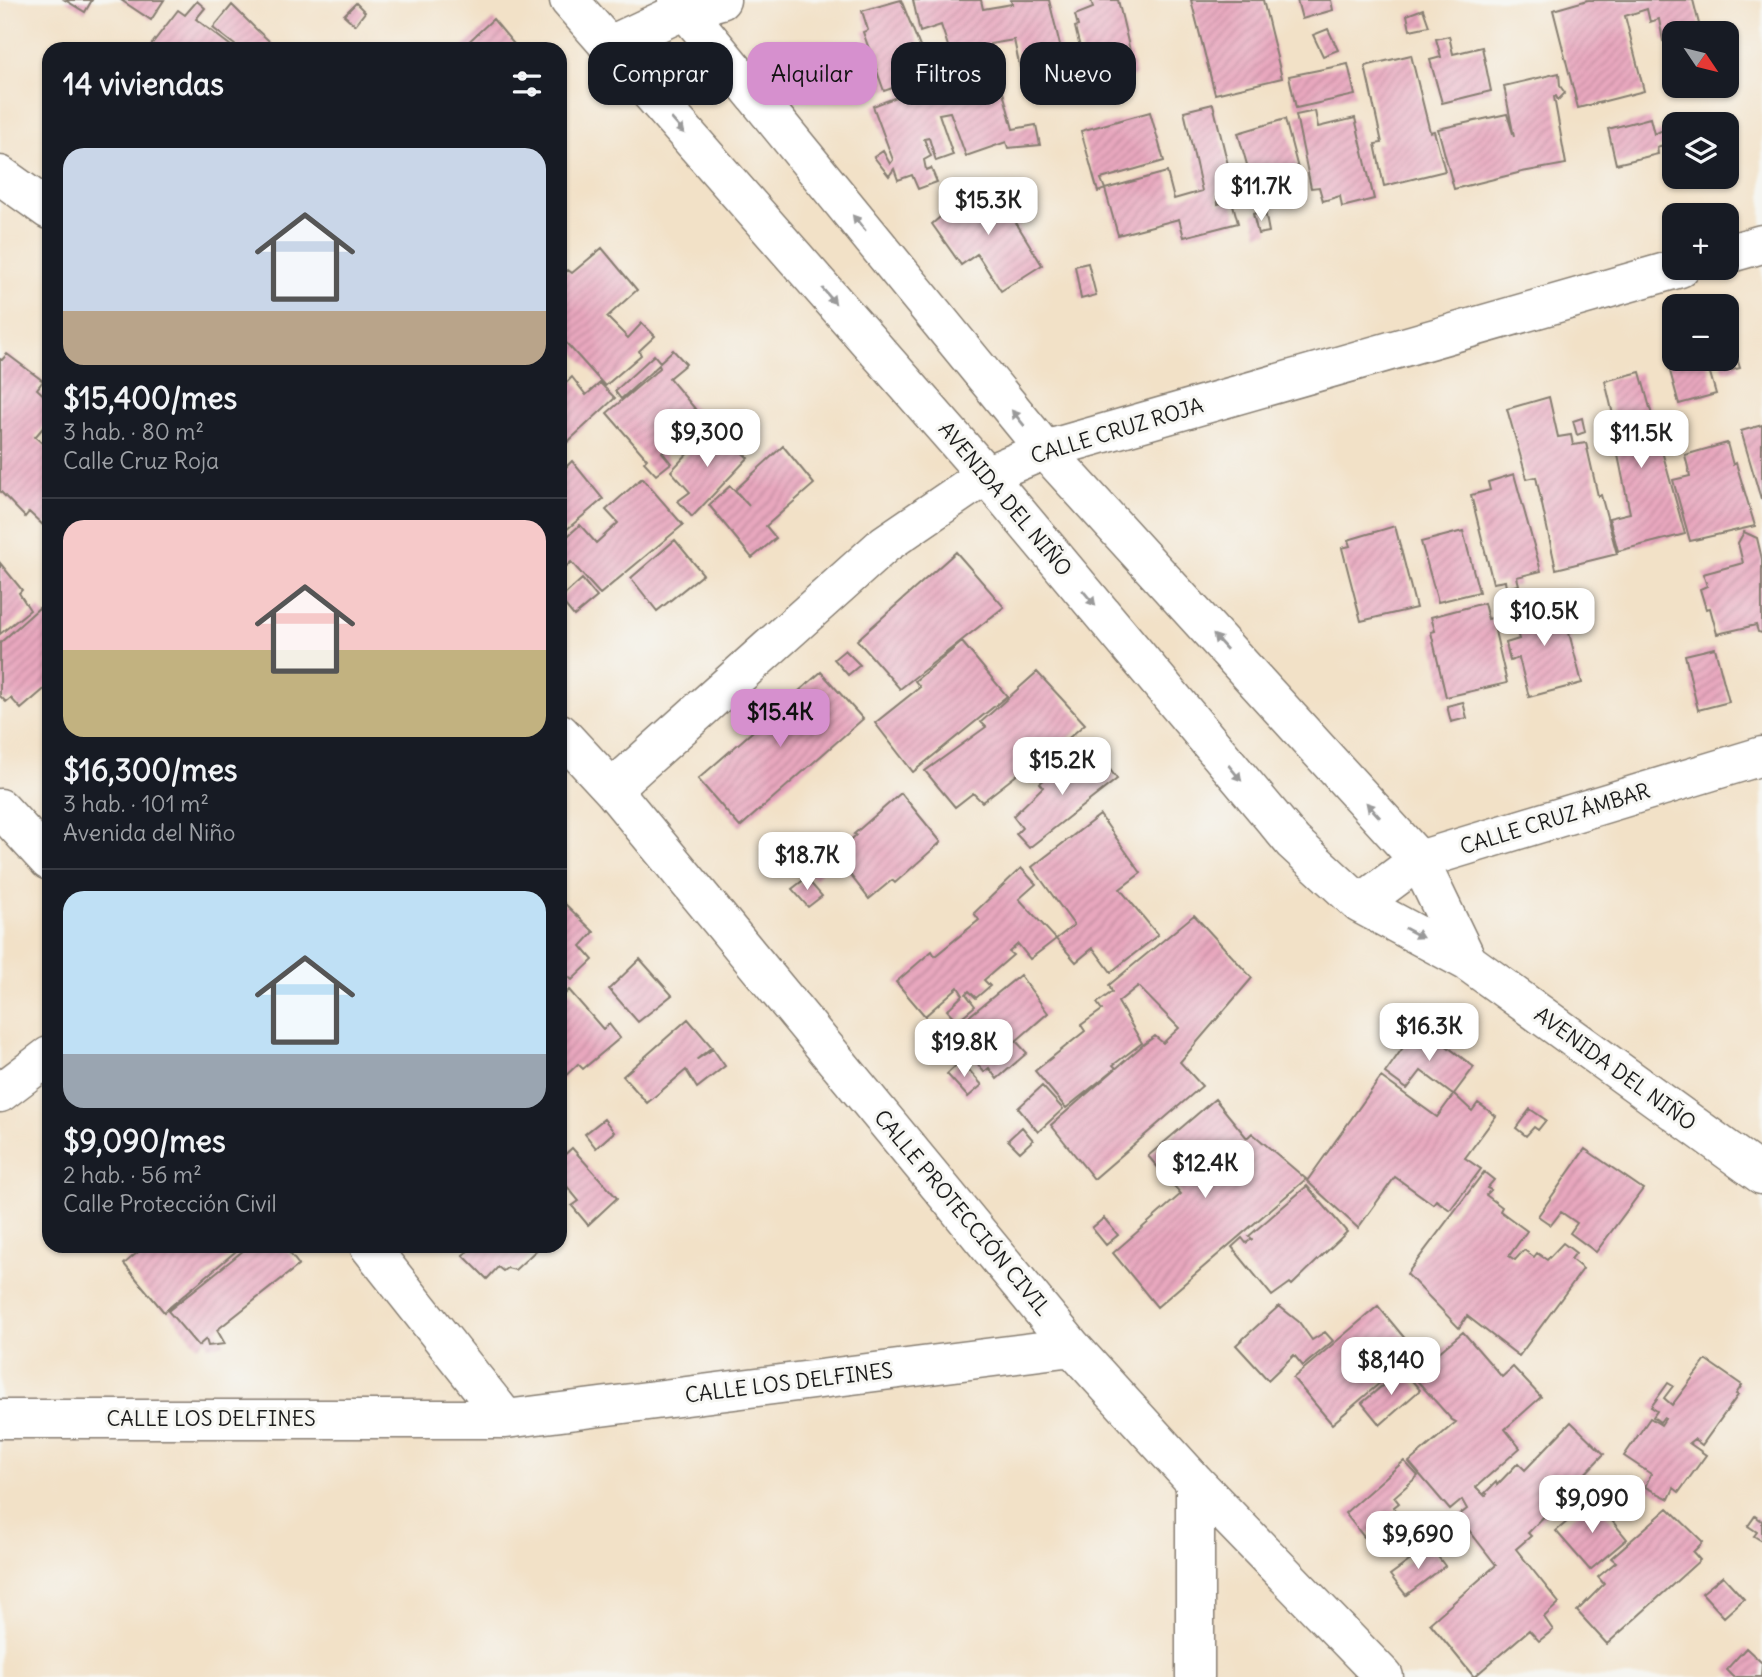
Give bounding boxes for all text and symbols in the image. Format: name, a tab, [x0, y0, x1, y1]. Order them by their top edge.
north arrow	[1662, 21, 1740, 98]
map controls	[1662, 21, 1739, 371]
chip: Comprar	[588, 42, 733, 105]
chip: Alquilar	[747, 42, 877, 105]
chip: Filtros	[891, 42, 1006, 105]
chip: Nuevo	[1020, 42, 1136, 105]
text: 14 viviendas	[63, 65, 224, 103]
icon: filters	[508, 65, 546, 103]
button: layers	[1662, 112, 1739, 189]
one-way arrow	[670, 117, 685, 134]
pin: $11.7K	[1204, 164, 1318, 223]
text: $11.7K	[1231, 171, 1291, 200]
pin: $15.3K	[931, 177, 1045, 237]
text: $15.3K	[955, 185, 1021, 214]
icon: home	[242, 194, 368, 320]
button: +	[1662, 203, 1739, 280]
one-way arrow	[852, 214, 867, 231]
one-way arrow	[820, 287, 836, 304]
button: −	[1662, 294, 1739, 371]
text: $15,400/mes	[63, 379, 237, 417]
street label: CALLE CRUZ ROJA	[1027, 391, 1206, 470]
one-way arrow	[1011, 409, 1026, 427]
pin: $9,300	[650, 410, 764, 469]
pin: $11.5K	[1584, 410, 1698, 470]
street label: AVENIDA DEL NIÑO	[933, 416, 1078, 581]
text: 3 hab. · 80 m²	[63, 417, 204, 446]
text: $9,300	[670, 417, 744, 446]
text: $11.5K	[1610, 418, 1672, 447]
text: Calle Cruz Roja	[63, 446, 219, 475]
icon: home	[242, 566, 368, 692]
pin: $10.5K	[1487, 588, 1601, 648]
one-way arrow	[1081, 590, 1096, 607]
text: $10.5K	[1510, 596, 1578, 625]
one-way arrow	[1212, 633, 1228, 650]
pin: $15.4K	[723, 690, 837, 749]
text: $15.4K	[747, 697, 813, 726]
pin: $15.2K	[1005, 738, 1119, 797]
text: $15.2K	[1029, 745, 1095, 774]
text: $16,300/mes	[63, 751, 237, 789]
one-way arrow	[1227, 764, 1242, 781]
street label: CALLE CRUZ ÁMBAR	[1457, 777, 1653, 860]
text: 3 hab. · 101 m²	[63, 789, 209, 818]
one-way arrow	[1365, 801, 1381, 819]
text: Avenida del Niño	[63, 818, 235, 847]
pin: $18.7K	[750, 832, 864, 892]
text: $18.7K	[775, 840, 839, 869]
one-way arrow	[1404, 927, 1424, 938]
icon: home	[242, 937, 368, 1063]
street label: AVENIDA DEL NIÑO	[1529, 1001, 1701, 1136]
pin: $16.3K	[1372, 1004, 1486, 1063]
text: $16.3K	[1396, 1011, 1462, 1040]
pin: $19.8K	[907, 1020, 1021, 1079]
text: $19.8K	[931, 1027, 997, 1056]
street label: CALLE PROTECCIÓN CIVIL	[868, 1104, 1056, 1321]
text: $9,090/mes	[63, 1122, 226, 1160]
pin: $12.4K	[1148, 1140, 1262, 1200]
text: $12.4K	[1172, 1148, 1238, 1177]
text: 2 hab. · 56 m²	[63, 1160, 202, 1189]
text: Calle Protección Civil	[63, 1189, 277, 1218]
pin: $8,140	[1334, 1338, 1448, 1397]
text: $8,140	[1357, 1345, 1425, 1374]
street label: CALLE LOS DELFINES	[684, 1356, 894, 1409]
street label: CALLE LOS DELFINES	[106, 1405, 316, 1432]
pin: $9,090	[1535, 1476, 1649, 1535]
text: $9,090	[1555, 1483, 1629, 1512]
pin: $9,690	[1361, 1512, 1475, 1571]
text: $9,690	[1382, 1519, 1454, 1548]

